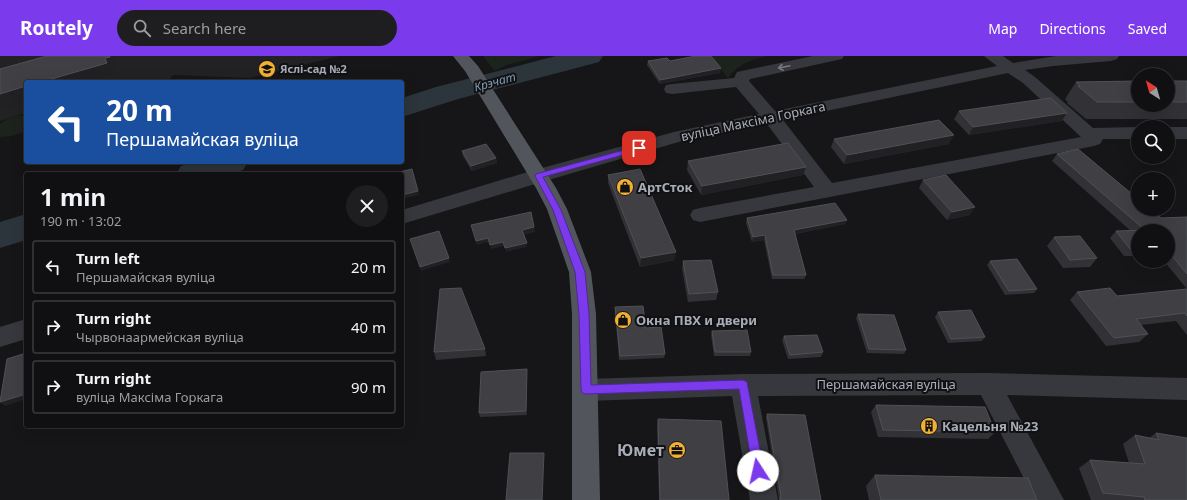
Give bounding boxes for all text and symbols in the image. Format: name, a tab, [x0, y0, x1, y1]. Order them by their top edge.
search box	[117, 10, 397, 46]
text: Routely	[20, 15, 93, 41]
icon: search	[131, 17, 153, 39]
text: Search here	[163, 18, 246, 38]
text: Map	[988, 19, 1017, 38]
text: Directions	[1039, 19, 1106, 38]
text: Saved	[1128, 19, 1167, 38]
school or university icon: Яслі-сад №2	[257, 59, 277, 79]
place label: Яслі-сад №2	[280, 61, 347, 76]
one-way arrow	[778, 63, 791, 71]
water label: Крэчат	[472, 68, 518, 95]
north arrow	[1131, 68, 1175, 112]
map controls	[1131, 68, 1175, 268]
text: 20 m	[106, 91, 173, 129]
icon: left	[40, 96, 92, 148]
street label: вуліца Максіма Горкага	[679, 97, 827, 145]
button: search	[1131, 120, 1175, 164]
text: Першамайская вуліца	[106, 127, 299, 151]
pin	[622, 131, 656, 165]
icon: arrive	[628, 137, 650, 159]
button: +	[1131, 172, 1175, 216]
shop icon: АртСток	[615, 177, 635, 197]
place label: АртСток	[638, 178, 693, 196]
text: 1 min	[40, 180, 106, 213]
button: close	[346, 185, 388, 227]
text: 190 m · 13:02	[40, 212, 121, 230]
button: −	[1131, 224, 1175, 268]
text: Turn left	[76, 248, 140, 268]
icon: left	[42, 256, 64, 278]
text: 20 m	[351, 257, 386, 277]
text: Першамайская вуліца	[76, 268, 215, 286]
text: Turn right	[76, 308, 151, 328]
shop icon: Окна ПВХ и двери	[613, 310, 633, 330]
place label: Окна ПВХ и двери	[636, 311, 757, 329]
icon: right	[42, 316, 64, 338]
text: 40 m	[351, 317, 386, 337]
text: Чырвонаармейская вуліца	[76, 328, 244, 346]
text: Turn right	[76, 368, 151, 388]
street label: Першамайская вуліца	[816, 375, 956, 393]
icon: right	[42, 376, 64, 398]
text: 90 m	[351, 377, 386, 397]
text: вуліца Максіма Горкага	[76, 388, 223, 406]
building icon: Кацельня №23	[919, 416, 939, 436]
place label: Кацельня №23	[942, 417, 1038, 435]
place label: Юмет	[617, 439, 664, 461]
office icon: Юмет	[667, 440, 687, 460]
position arrow	[737, 450, 779, 492]

